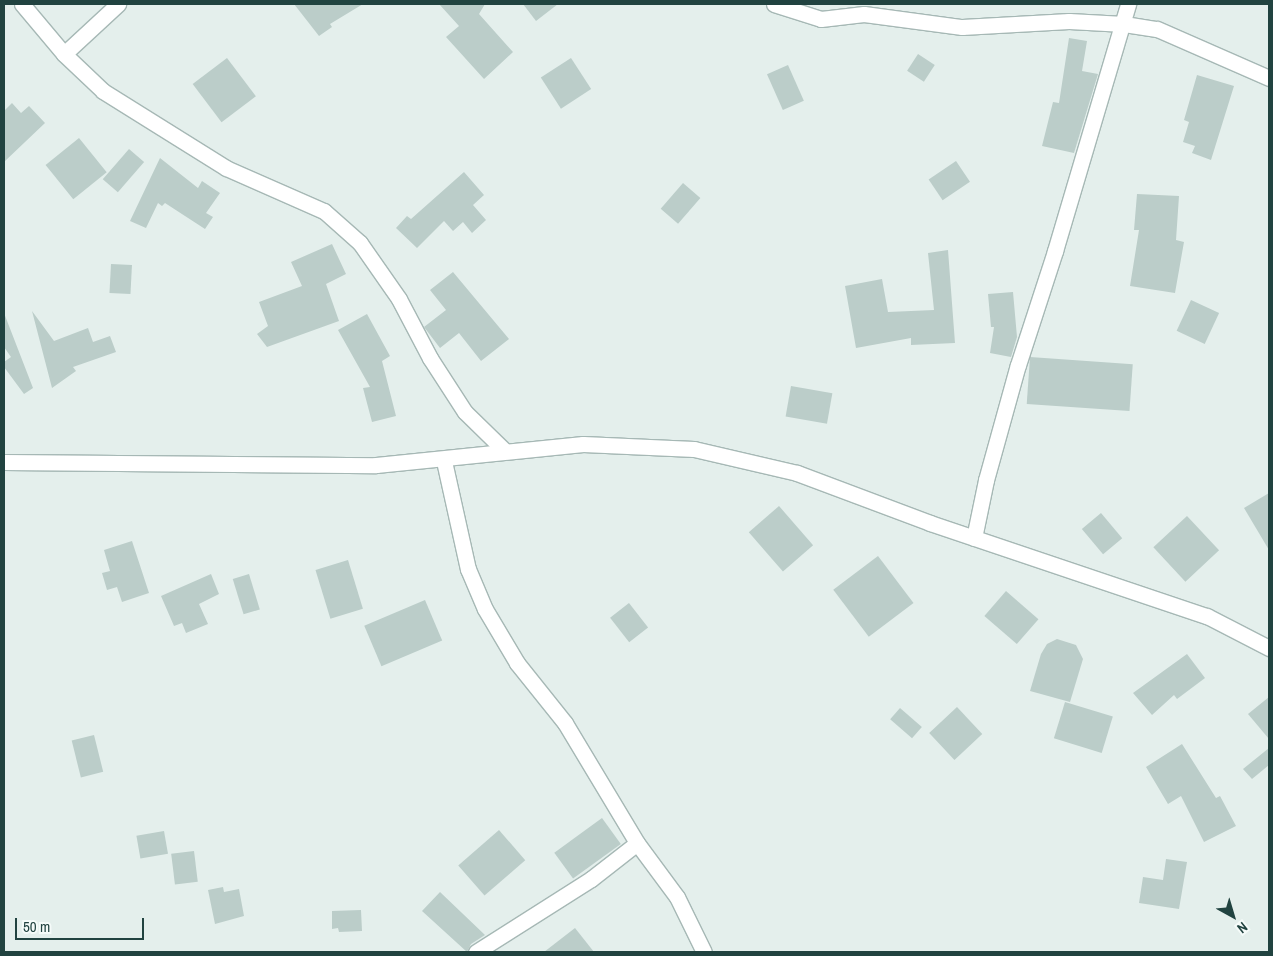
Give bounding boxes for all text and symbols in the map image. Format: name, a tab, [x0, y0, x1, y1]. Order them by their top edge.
north arrow	[1208, 891, 1258, 941]
scale bar	[18, 908, 146, 940]
text: 50 m	[23, 916, 50, 937]
text: N	[1234, 918, 1251, 937]

